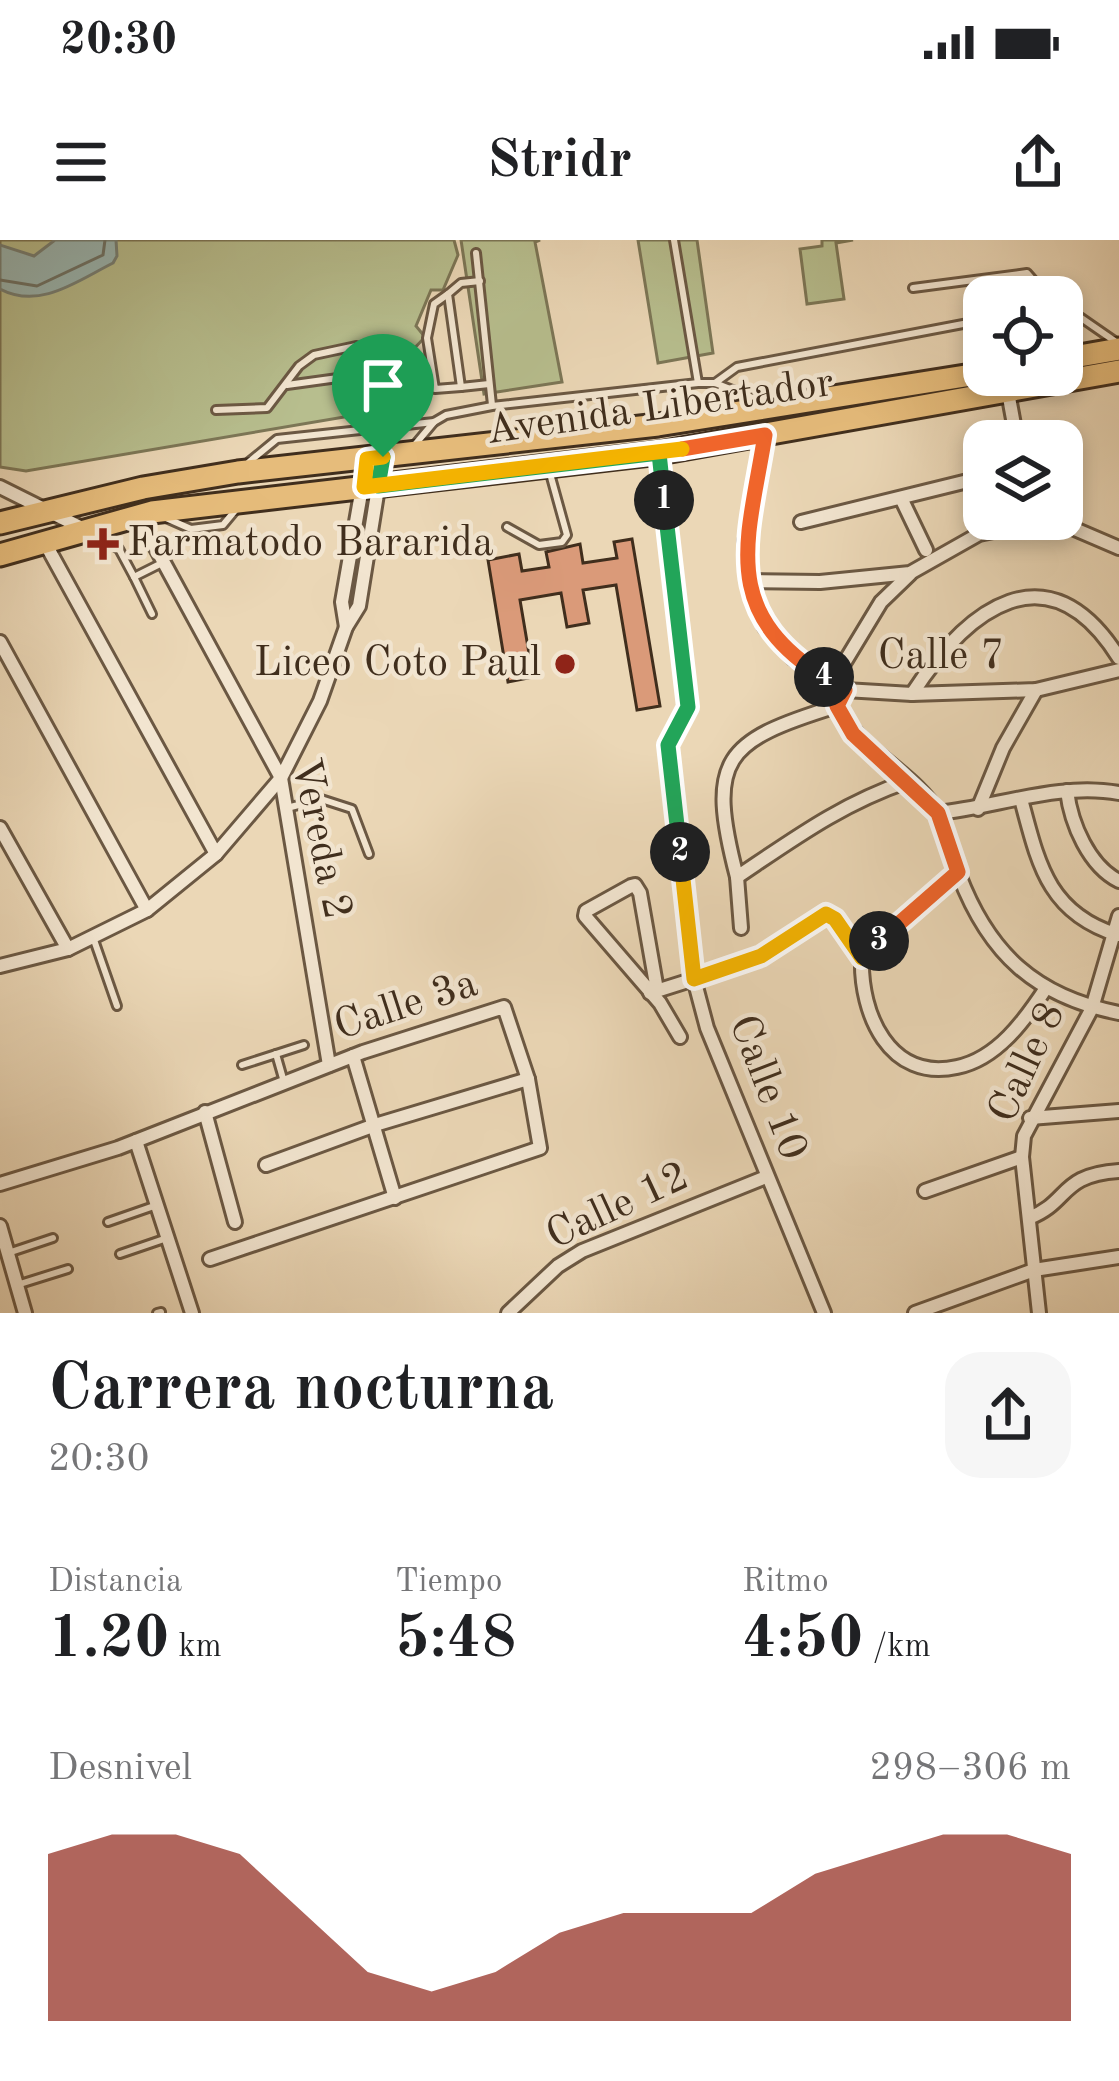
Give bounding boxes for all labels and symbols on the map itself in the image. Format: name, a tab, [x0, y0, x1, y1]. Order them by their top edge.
pin	[332, 334, 434, 457]
street label: Avenida Libertador	[484, 363, 836, 453]
pin: 1	[634, 470, 694, 530]
place label: Farmatodo Bararida	[127, 523, 494, 565]
marker: Farmatodo Bararida	[90, 531, 116, 557]
street label: Calle 7	[877, 636, 1005, 678]
place label: Liceo Coto Paul	[254, 643, 541, 685]
pin: 4	[794, 647, 854, 707]
marker: Liceo Coto Paul	[552, 651, 578, 677]
street label: Vereda 2	[283, 755, 357, 923]
pin: 2	[650, 822, 710, 882]
pin: 3	[849, 911, 909, 971]
street label: Calle 3a	[329, 963, 483, 1049]
street label: Calle 8	[982, 997, 1074, 1129]
street label: Calle 10	[720, 1010, 814, 1166]
street label: Calle 12	[541, 1156, 695, 1258]

